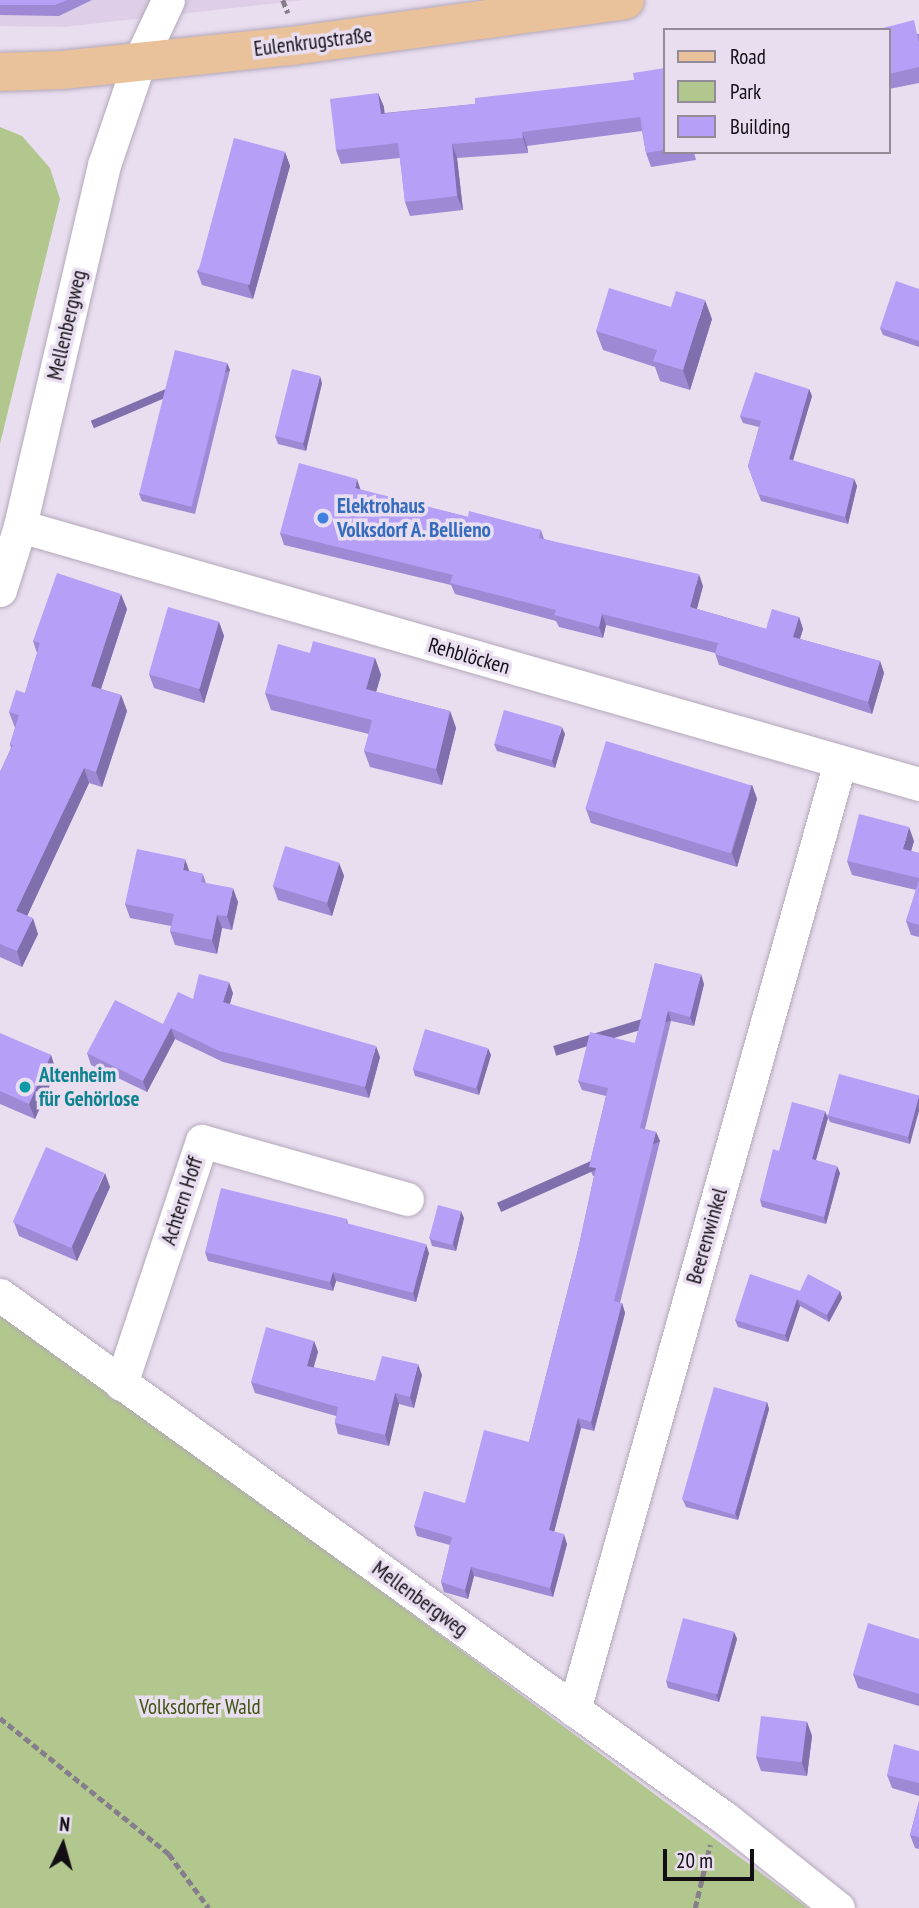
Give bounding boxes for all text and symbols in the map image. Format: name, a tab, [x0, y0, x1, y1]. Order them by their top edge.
street label: Eulenkrugstraße	[252, 22, 374, 62]
legend	[664, 28, 891, 154]
text: Road	[730, 43, 766, 70]
text: Park	[730, 78, 761, 105]
text: Building	[730, 113, 790, 140]
street label: Mellenbergweg	[42, 268, 92, 382]
place label: Elektrohaus Volksdorf A. Bellieno	[337, 493, 493, 543]
marker: Elektrohaus Volksdorf A. Bellieno	[315, 510, 331, 526]
street label: Rehblöcken	[425, 632, 513, 680]
place label: Altenheim für Gehörlose	[39, 1062, 140, 1112]
marker: Altenheim für Gehörlose	[17, 1079, 33, 1095]
street label: Achtern Hoff	[156, 1154, 208, 1248]
street label: Beerenwinkel	[681, 1185, 733, 1287]
street label: Mellenbergweg	[367, 1556, 473, 1642]
park label: Volksdorfer Wald	[139, 1694, 261, 1720]
north arrow	[28, 1810, 98, 1880]
text: N	[59, 1812, 71, 1836]
scale bar	[667, 1834, 758, 1878]
text: 20 m	[676, 1847, 713, 1874]

